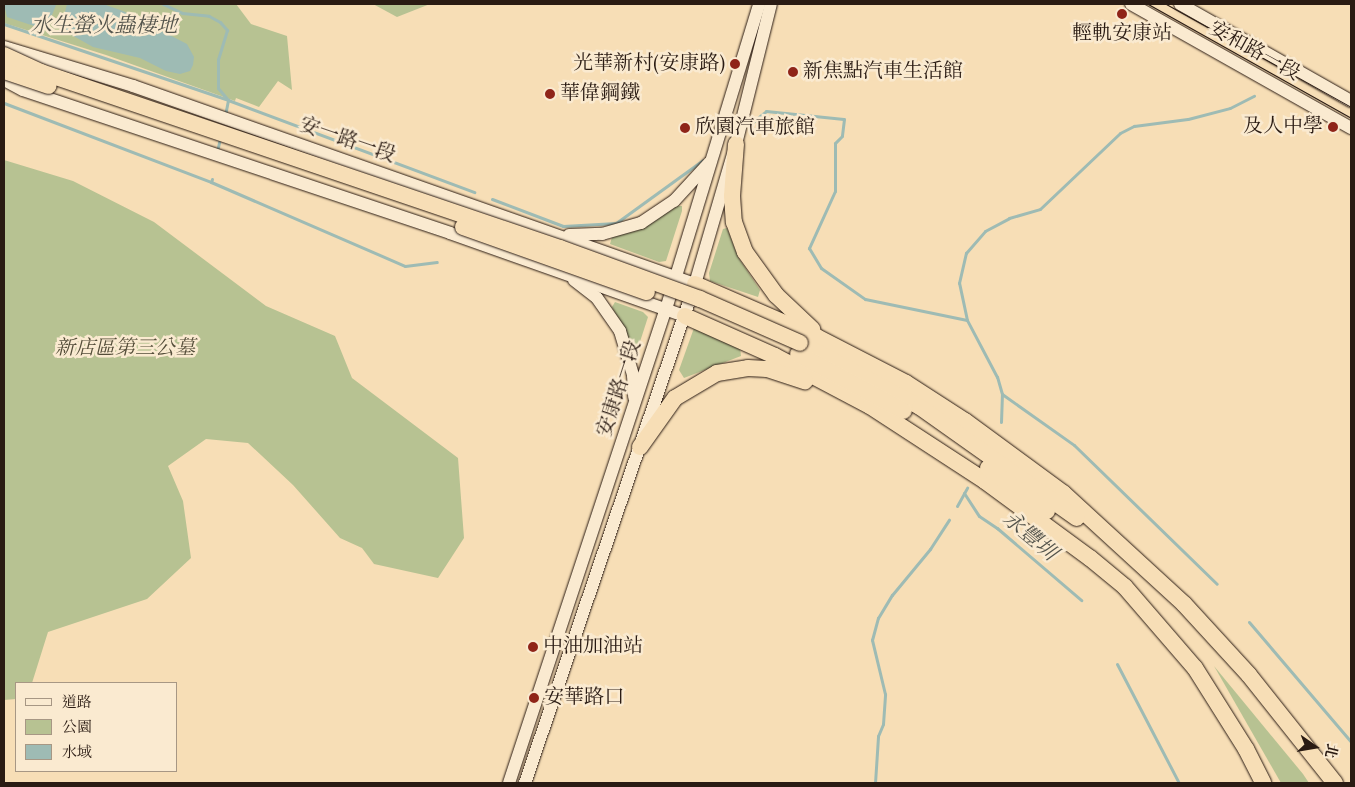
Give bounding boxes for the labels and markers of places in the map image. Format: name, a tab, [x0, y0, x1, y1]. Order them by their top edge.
marker: 輕軌安康站	[1116, 8, 1128, 20]
place label: 輕軌安康站	[1072, 22, 1172, 46]
place label: 光華新村(安康路)	[573, 52, 725, 76]
marker: 光華新村(安康路)	[729, 58, 741, 70]
place label: 新焦點汽車生活館	[803, 60, 963, 84]
marker: 新焦點汽車生活館	[787, 66, 799, 78]
place label: 華偉鋼鐵	[560, 82, 640, 106]
marker: 華偉鋼鐵	[544, 88, 556, 100]
place label: 及人中學	[1243, 115, 1323, 139]
place label: 欣園汽車旅館	[695, 116, 815, 140]
marker: 及人中學	[1327, 121, 1339, 133]
marker: 欣園汽車旅館	[679, 122, 691, 134]
place label: 中油加油站	[543, 635, 643, 659]
marker: 中油加油站	[527, 641, 539, 653]
place label: 安華路口	[544, 686, 624, 710]
marker: 安華路口	[528, 692, 540, 704]

